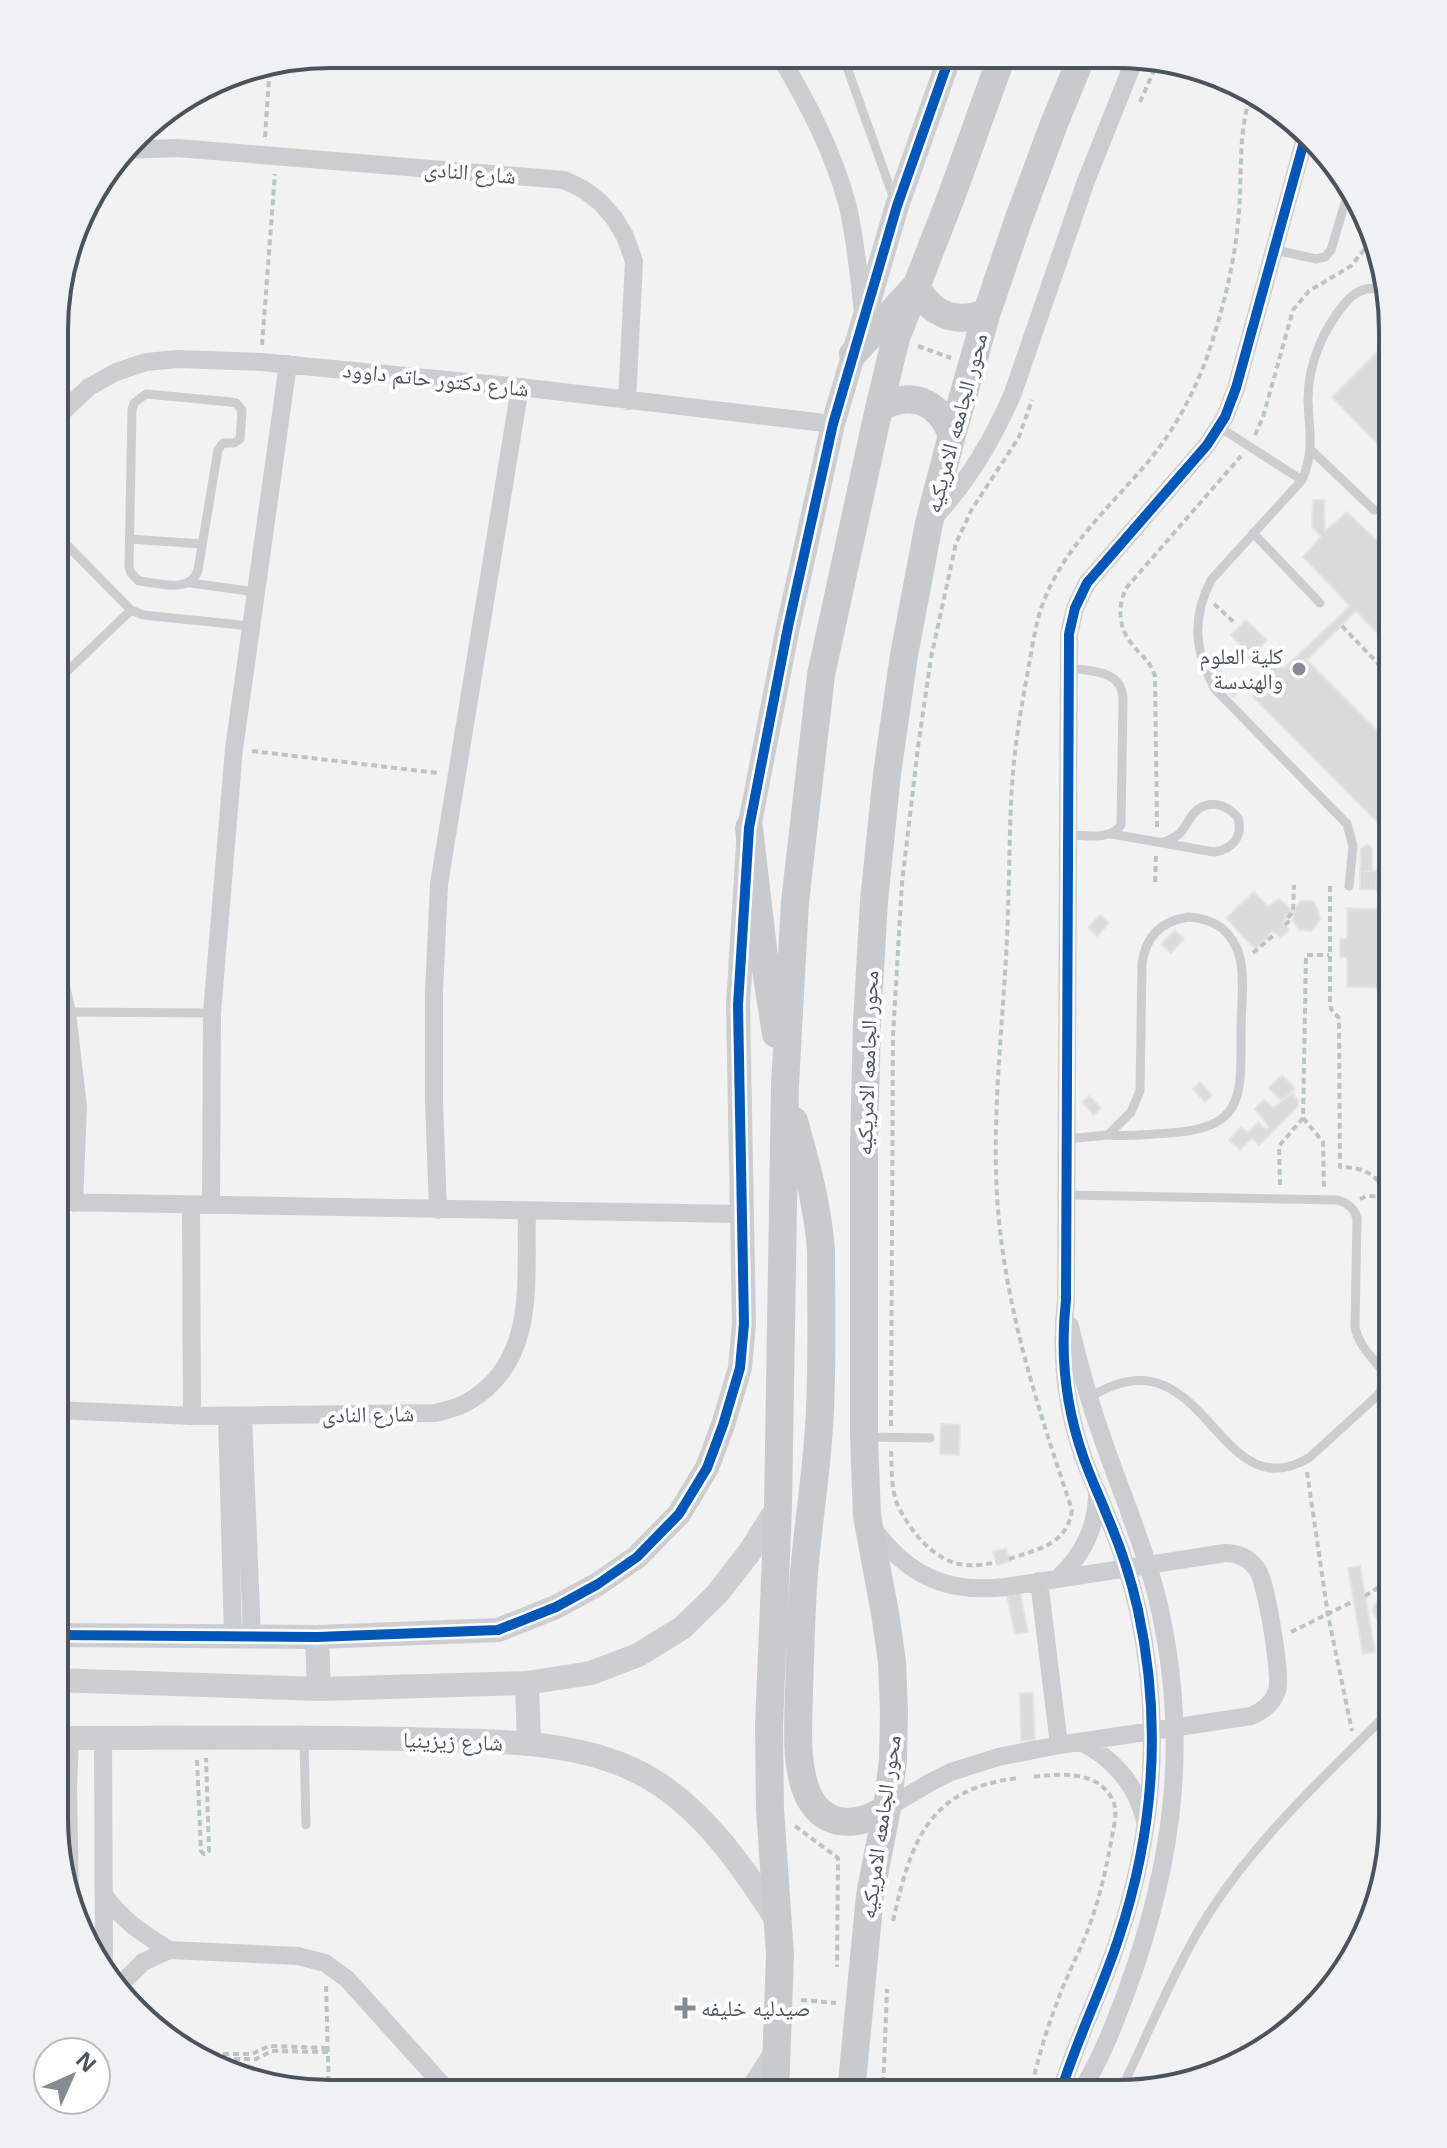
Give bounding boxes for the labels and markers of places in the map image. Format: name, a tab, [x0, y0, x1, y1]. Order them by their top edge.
place label: كلية العلوم والهندسة	[1199, 640, 1283, 695]
marker: كلية العلوم والهندسة	[1290, 660, 1308, 678]
place label: صيدليه خليفه	[701, 1992, 811, 2022]
marker: صيدليه خليفه	[676, 1999, 694, 2017]

